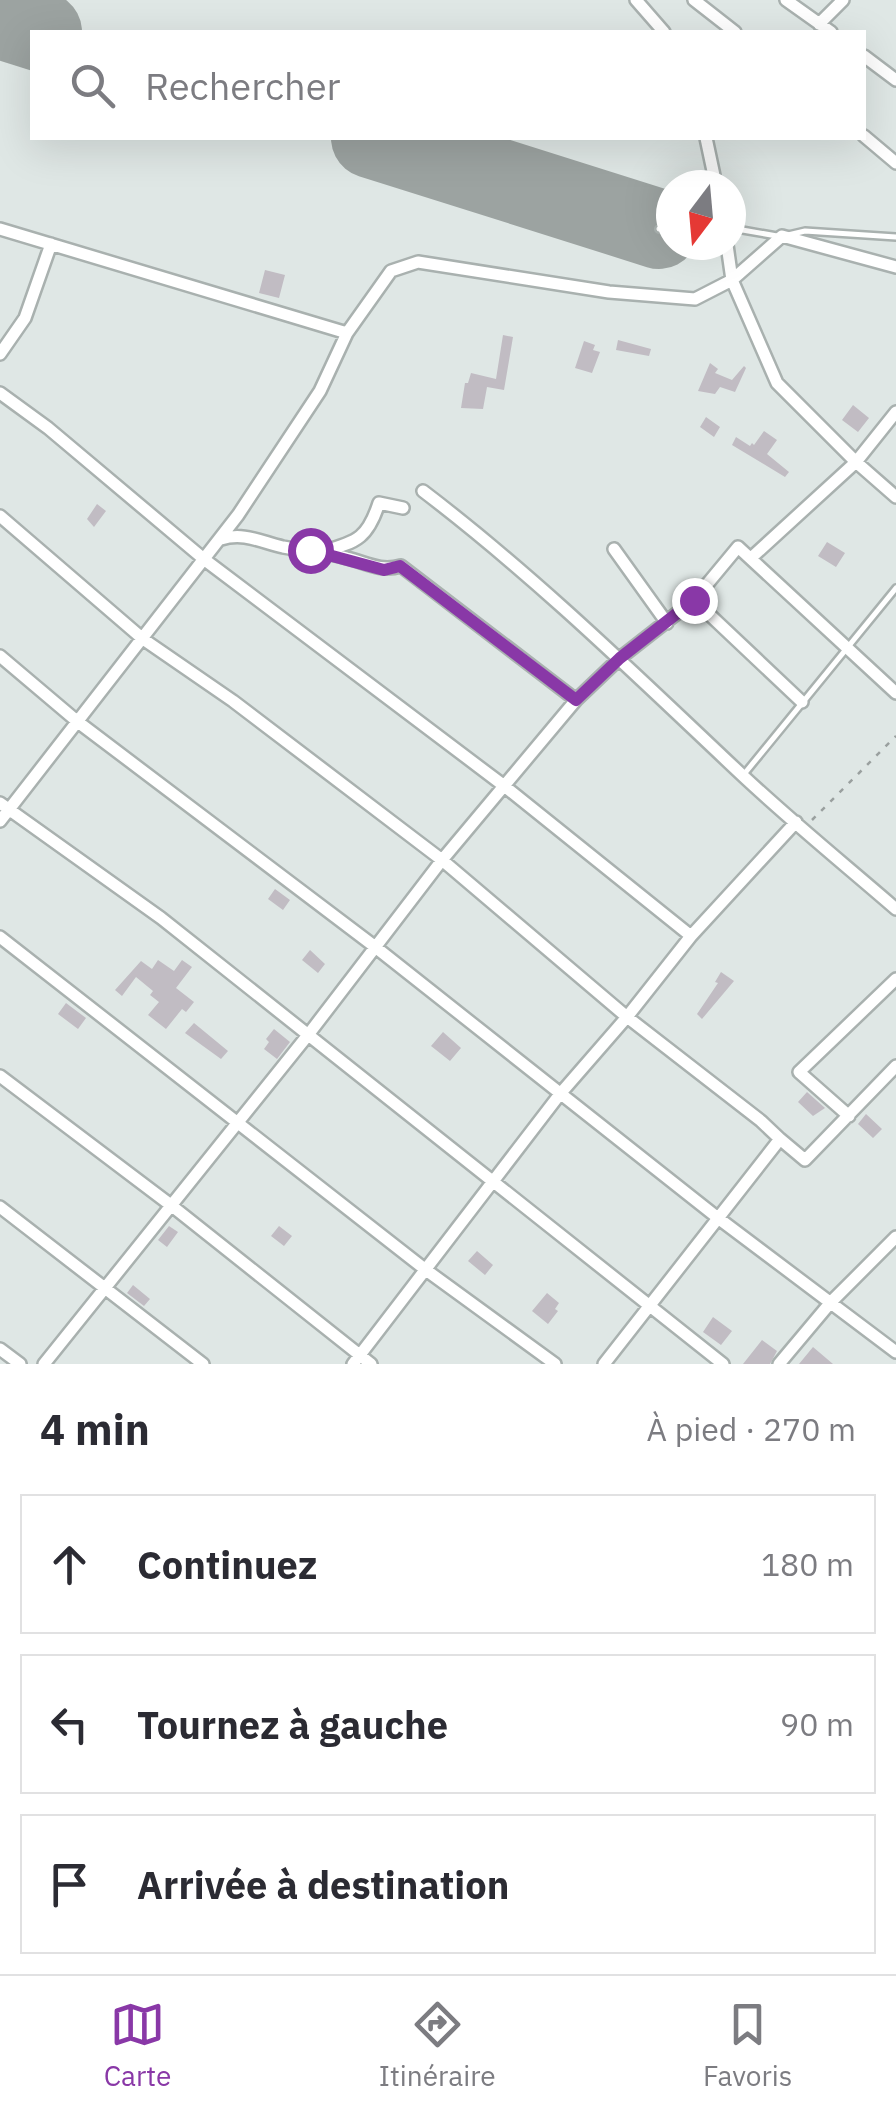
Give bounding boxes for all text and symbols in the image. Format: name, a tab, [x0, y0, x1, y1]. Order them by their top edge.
search box	[30, 30, 866, 140]
icon: search	[65, 58, 120, 113]
text: Rechercher	[145, 61, 340, 110]
north arrow	[656, 170, 746, 260]
route start	[288, 528, 334, 574]
route end	[672, 578, 718, 624]
text: 4 min	[40, 1402, 150, 1457]
text: À pied · 270 m	[647, 1408, 856, 1450]
icon: ahead	[42, 1537, 97, 1592]
text: Continuez	[137, 1540, 317, 1589]
text: 180 m	[761, 1543, 854, 1585]
icon: left	[42, 1697, 97, 1752]
text: Tournez à gauche	[137, 1700, 448, 1749]
text: 90 m	[780, 1703, 854, 1745]
icon: arrive	[42, 1857, 97, 1912]
text: Arrivée à destination	[137, 1860, 509, 1909]
tab: Carte	[104, 1997, 171, 2094]
tab: Itinéraire	[379, 1997, 496, 2094]
tab: Favoris	[703, 1997, 792, 2094]

